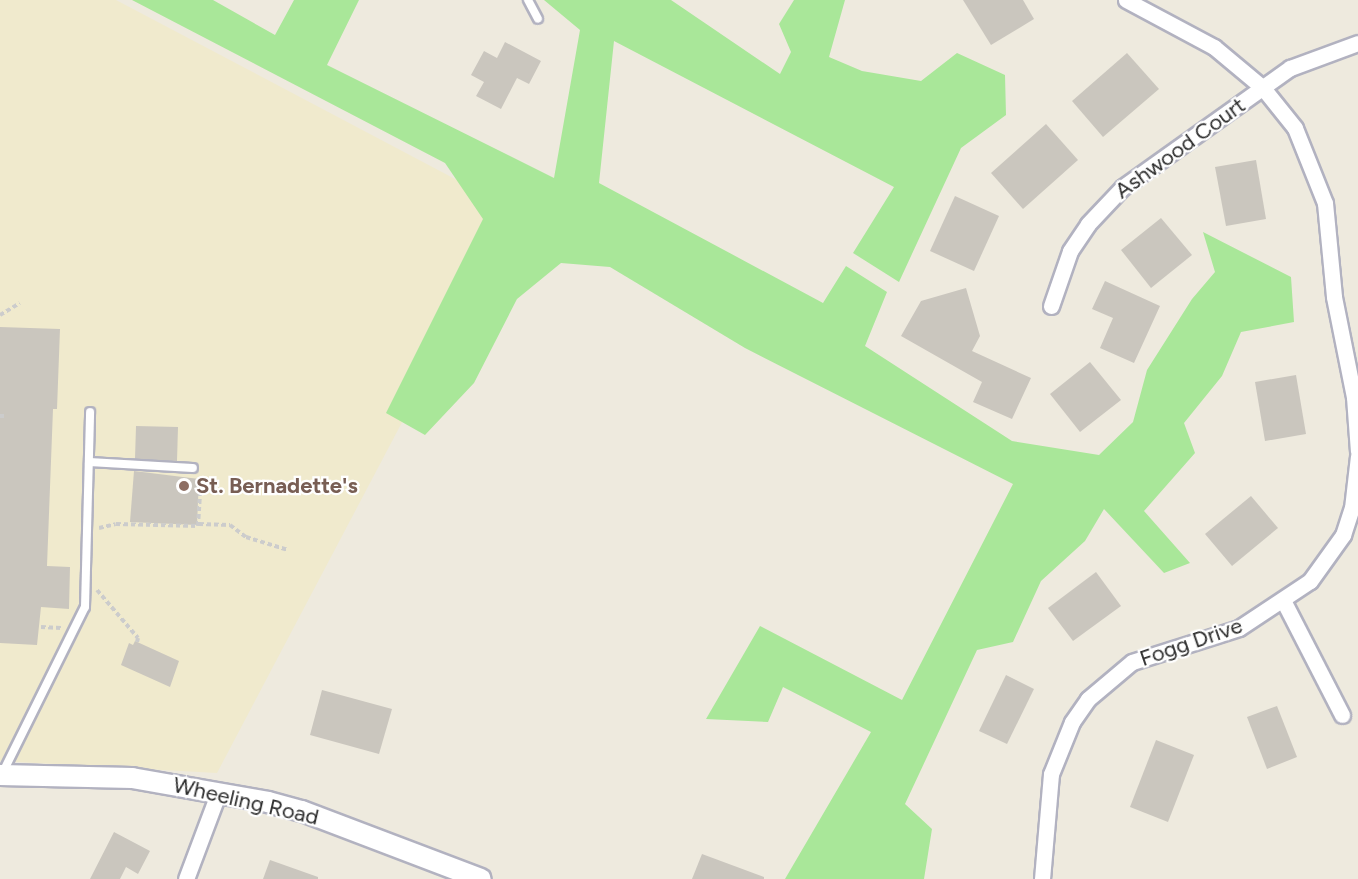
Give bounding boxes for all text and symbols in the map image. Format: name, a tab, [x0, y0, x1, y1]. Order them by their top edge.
street label: Ashwood Court	[1110, 92, 1250, 204]
place label: St. Bernadette's	[196, 473, 358, 499]
marker: St. Bernadette's	[177, 479, 191, 493]
street label: Fogg Drive	[1136, 612, 1246, 672]
street label: Wheeling Road	[171, 771, 321, 831]

